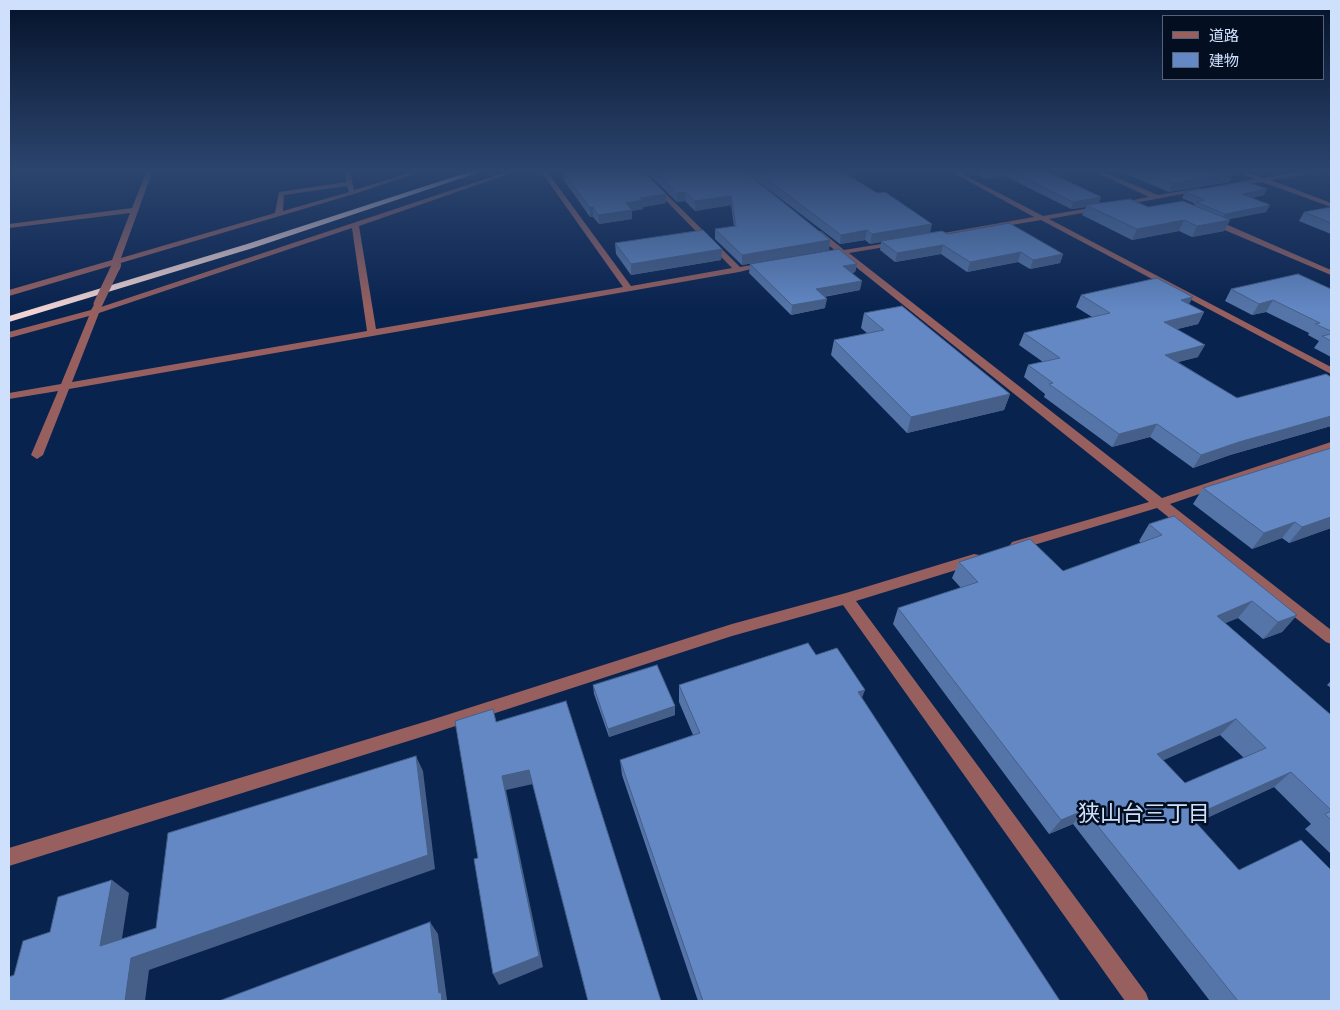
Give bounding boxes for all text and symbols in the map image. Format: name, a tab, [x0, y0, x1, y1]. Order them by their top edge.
legend	[1162, 15, 1325, 80]
text: 道路	[1209, 26, 1239, 46]
text: 建物	[1209, 51, 1239, 71]
district label: 狭山台三丁目	[1078, 803, 1210, 829]

